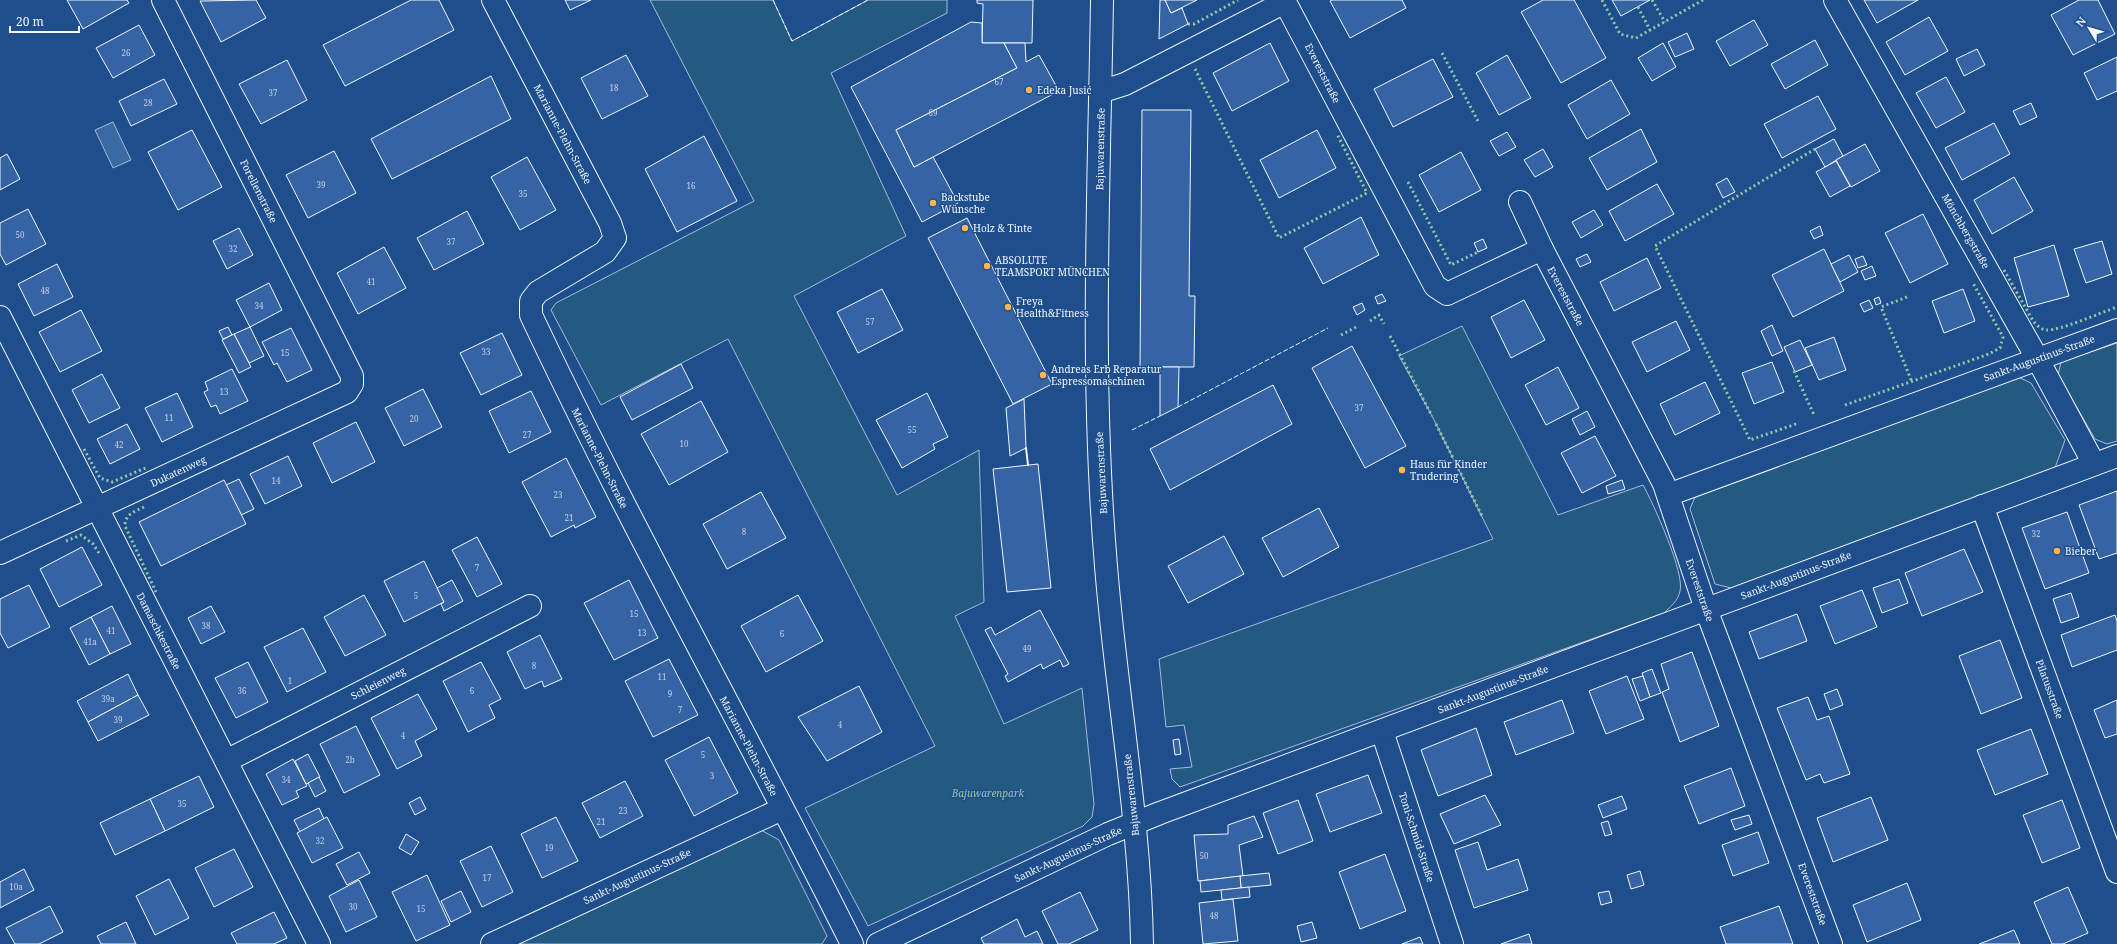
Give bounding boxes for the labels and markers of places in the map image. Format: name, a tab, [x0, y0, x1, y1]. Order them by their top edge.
place label: Edeka Jusić	[1037, 83, 1091, 97]
marker: Edeka Jusić	[1024, 85, 1034, 95]
place label: Backstube Wünsche	[941, 190, 990, 216]
marker: Backstube Wünsche	[928, 198, 938, 208]
place label: Holz & Tinte	[973, 221, 1032, 235]
marker: Holz & Tinte	[960, 223, 970, 233]
place label: ABSOLUTE TEAMSPORT MÜNCHEN	[995, 253, 1110, 279]
marker: ABSOLUTE TEAMSPORT MÜNCHEN	[982, 261, 992, 271]
place label: Freya Health&Fitness	[1016, 294, 1089, 320]
marker: Freya Health&Fitness	[1003, 302, 1013, 312]
place label: Andreas Erb Reparatur Espressomaschinen	[1051, 362, 1162, 388]
marker: Andreas Erb Reparatur Espressomaschinen	[1038, 370, 1048, 380]
place label: Haus für Kinder Trudering	[1410, 457, 1488, 483]
marker: Haus für Kinder Trudering	[1397, 465, 1407, 475]
place label: Bieber	[2065, 544, 2097, 558]
marker: Bieber	[2052, 546, 2062, 556]

